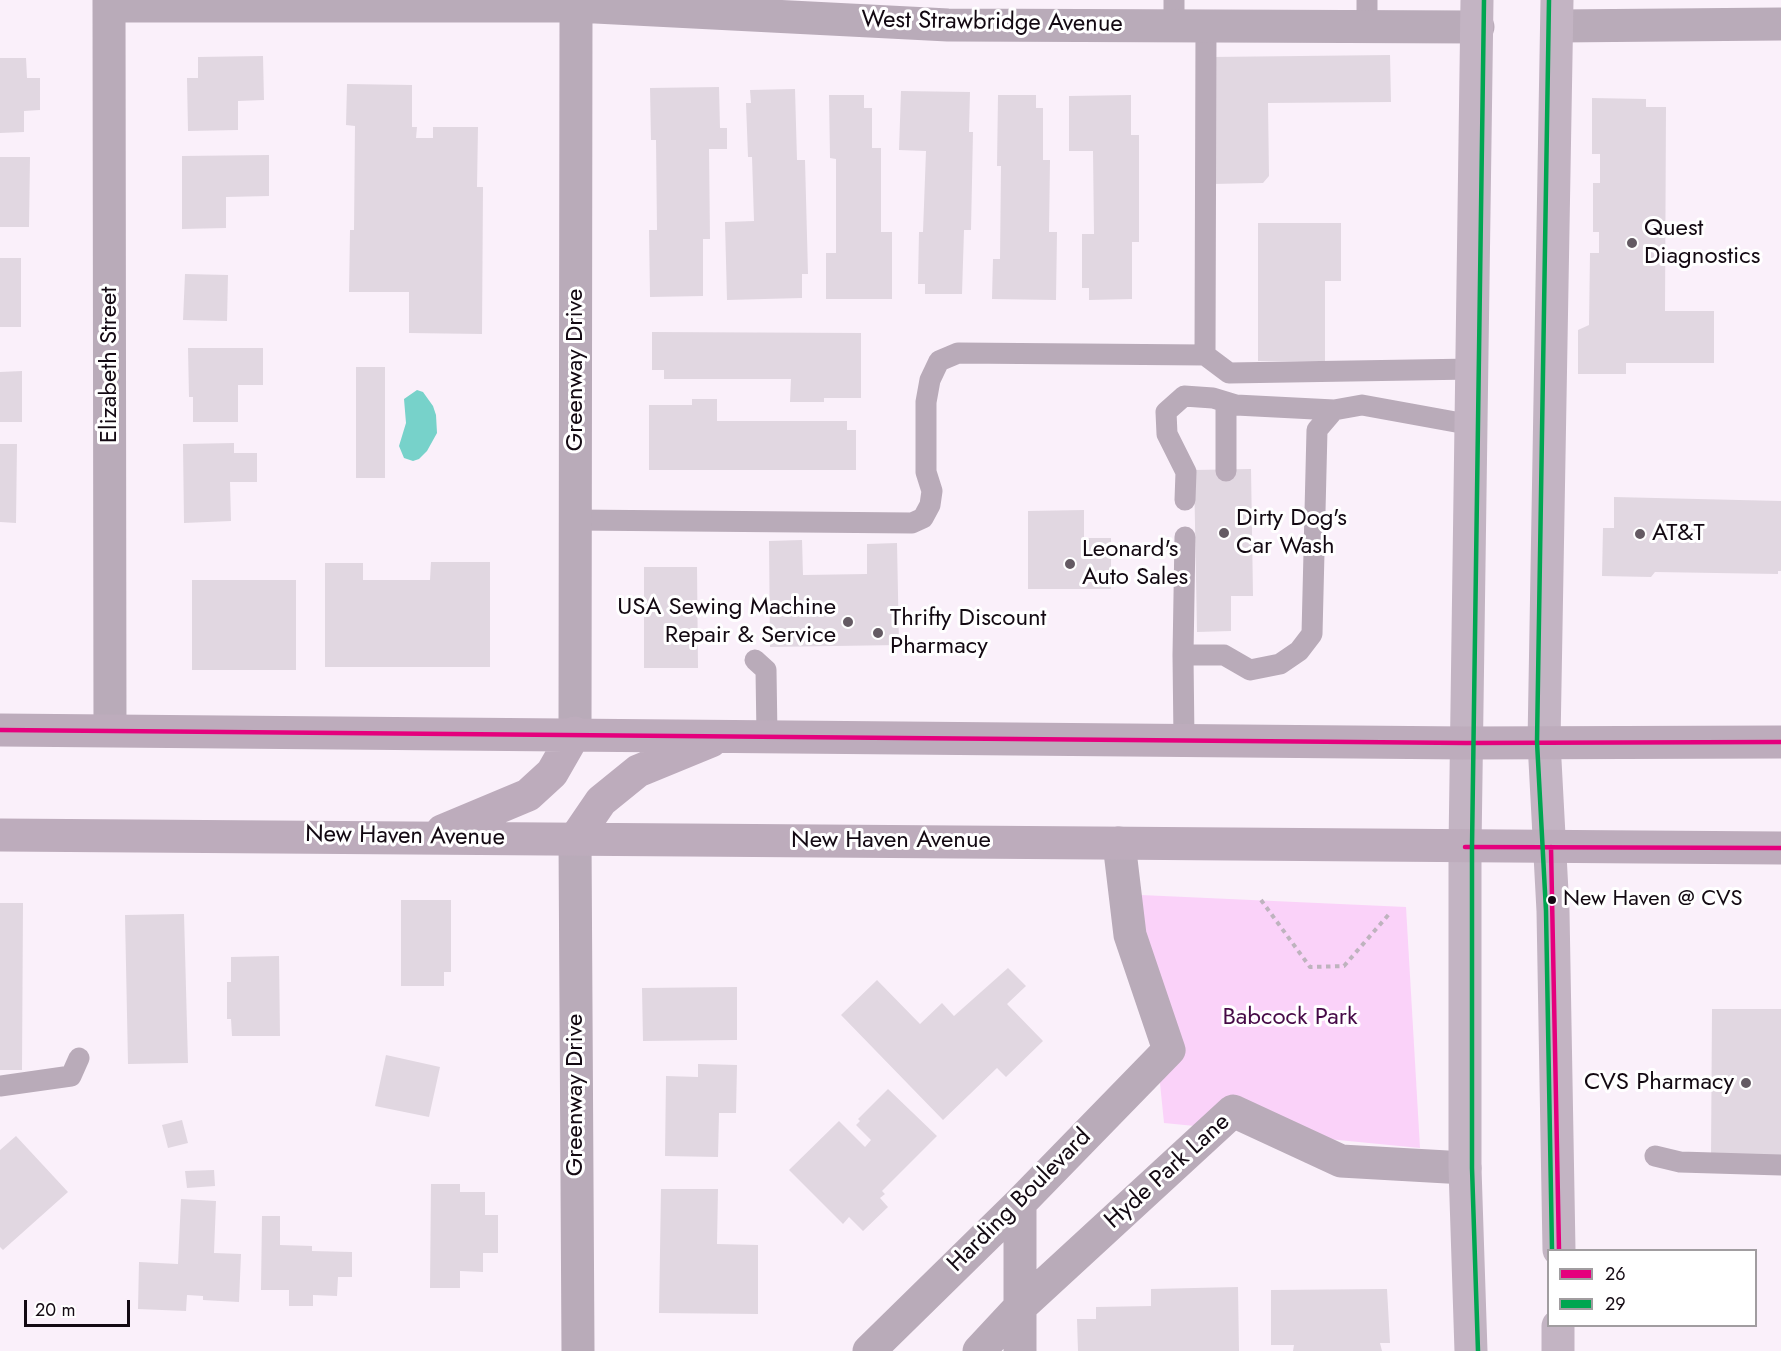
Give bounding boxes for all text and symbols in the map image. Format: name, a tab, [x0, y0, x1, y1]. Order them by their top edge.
street label: West Strawbridge Avenue	[861, 6, 1123, 40]
place label: Quest Diagnostics	[1644, 215, 1760, 271]
marker: Quest Diagnostics	[1625, 236, 1639, 250]
street label: Elizabeth Street	[96, 287, 124, 443]
street label: Greenway Drive	[562, 289, 590, 451]
place label: Dirty Dog's Car Wash	[1236, 505, 1347, 561]
place label: AT&T	[1652, 520, 1705, 548]
marker: Dirty Dog's Car Wash	[1217, 526, 1231, 540]
marker: AT&T	[1633, 527, 1647, 541]
place label: Leonard's Auto Sales	[1082, 536, 1188, 592]
marker: Leonard's Auto Sales	[1063, 557, 1077, 571]
place label: USA Sewing Machine Repair & Service	[617, 594, 836, 650]
place label: Thrifty Discount Pharmacy	[890, 605, 1046, 661]
marker: USA Sewing Machine Repair & Service	[841, 615, 855, 629]
marker: Thrifty Discount Pharmacy	[871, 626, 885, 640]
street label: New Haven Avenue	[305, 821, 505, 853]
street label: New Haven Avenue	[791, 827, 991, 855]
place label: New Haven @ CVS	[1563, 887, 1742, 913]
marker: New Haven @ CVS	[1546, 894, 1558, 906]
park label: Babcock Park	[1222, 1004, 1358, 1032]
street label: Greenway Drive	[562, 1014, 590, 1176]
place label: CVS Pharmacy	[1584, 1069, 1734, 1097]
marker: CVS Pharmacy	[1739, 1076, 1753, 1090]
street label: Hyde Park Lane	[1100, 1108, 1236, 1236]
street label: Harding Boulevard	[942, 1123, 1098, 1279]
legend	[1547, 1249, 1757, 1327]
text: 26	[1605, 1261, 1626, 1287]
scale bar	[27, 1288, 134, 1326]
text: 29	[1605, 1291, 1626, 1317]
text: 20 m	[35, 1297, 75, 1323]

